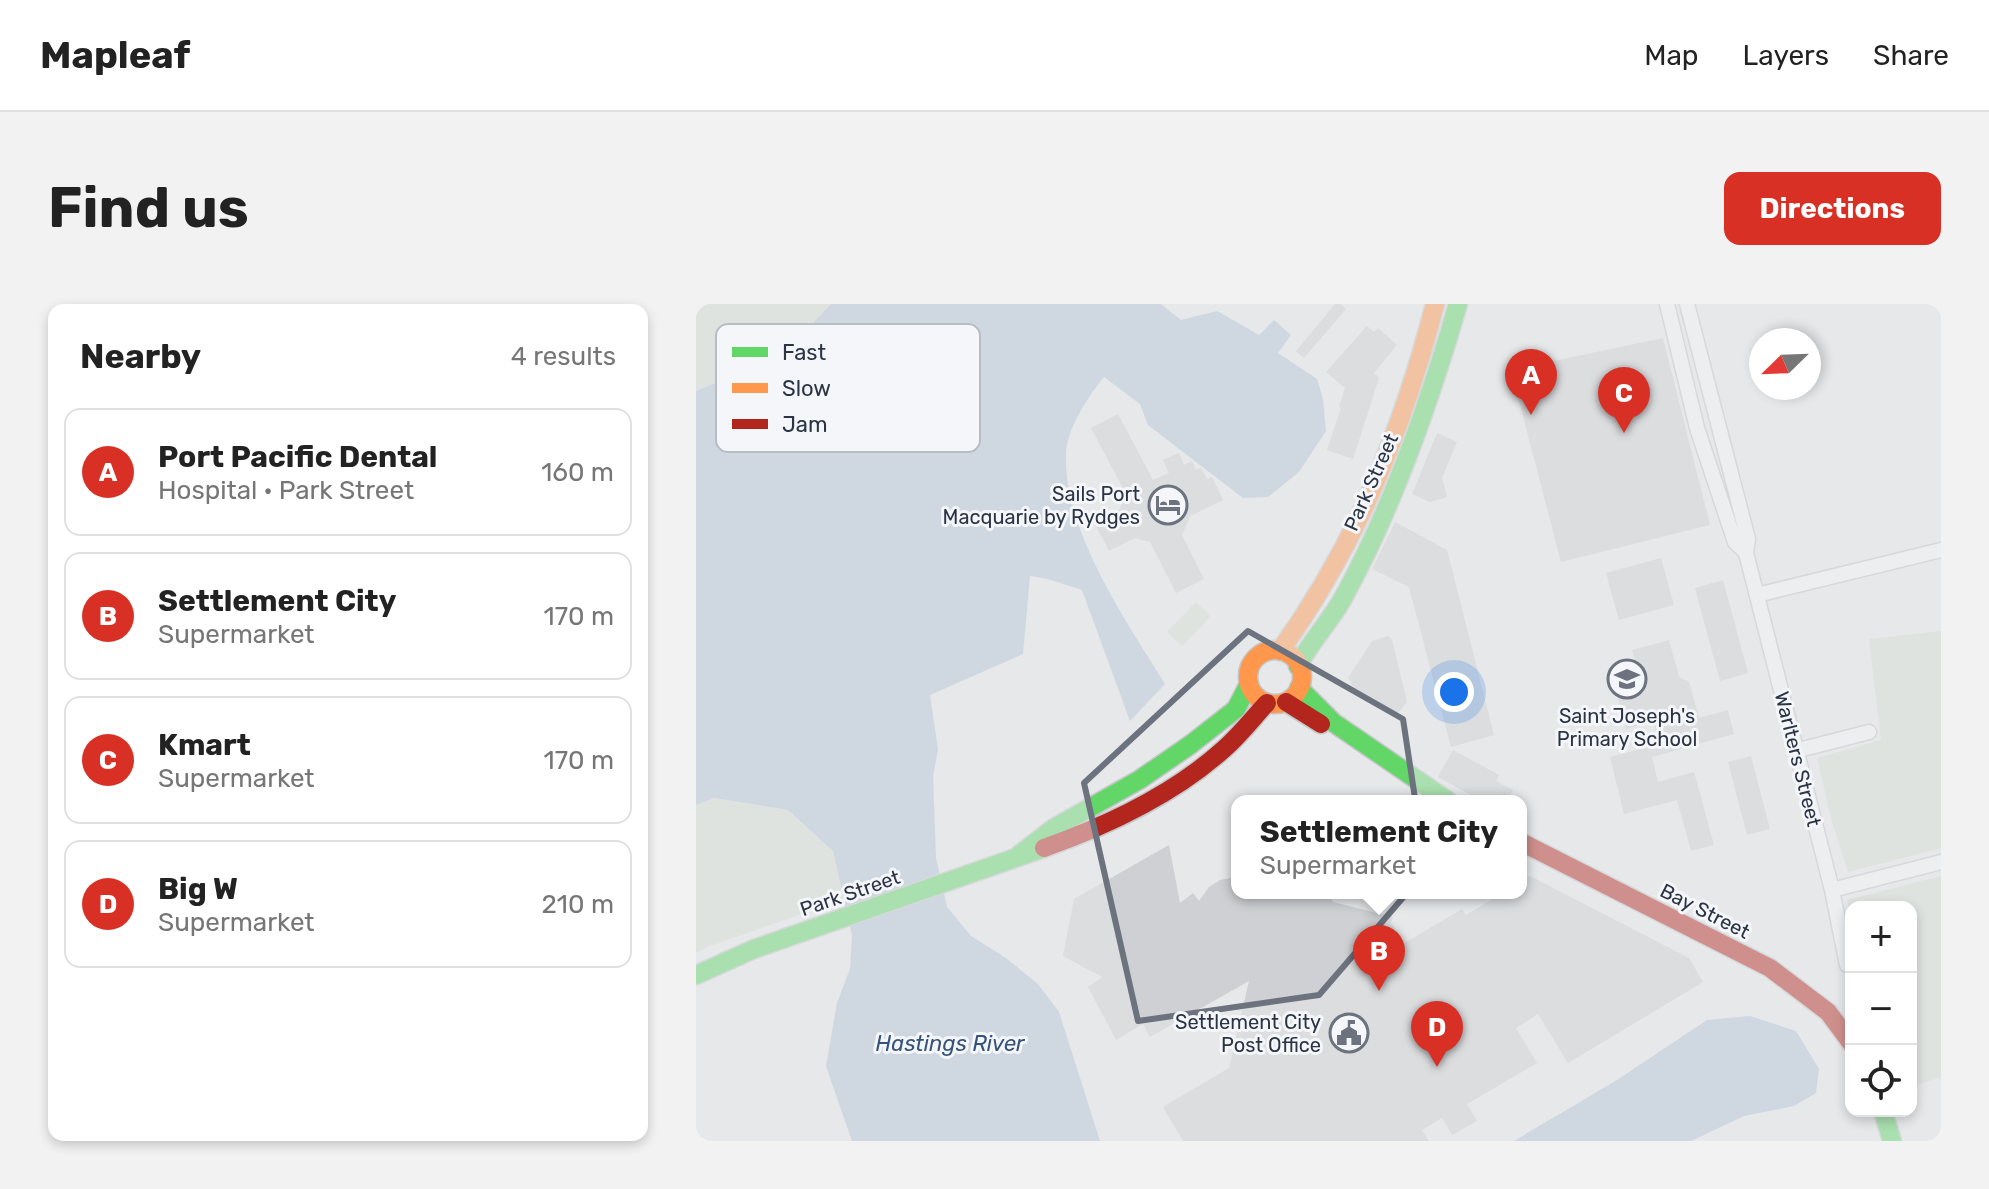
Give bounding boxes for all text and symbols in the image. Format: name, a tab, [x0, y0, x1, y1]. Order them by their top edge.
text: Mapleaf	[40, 32, 190, 78]
text: Map	[1644, 39, 1699, 72]
text: Layers	[1743, 39, 1829, 72]
text: Share	[1873, 39, 1949, 72]
button: Directions	[1724, 172, 1941, 245]
text: Find us	[48, 175, 249, 241]
legend	[716, 324, 980, 452]
north arrow	[1749, 328, 1821, 400]
text: Nearby	[80, 336, 201, 377]
text: Fast	[782, 339, 827, 366]
text: 4 results	[511, 341, 616, 372]
pin: A	[1505, 349, 1557, 415]
pin: C	[1598, 367, 1650, 433]
text: Slow	[782, 375, 831, 402]
text: Jam	[782, 411, 828, 438]
street label: Park Street	[1339, 429, 1403, 534]
text: Port Pacific Dental	[158, 439, 437, 475]
text: A	[99, 457, 117, 488]
text: 160 m	[541, 457, 614, 488]
text: Hospital · Park Street	[158, 475, 414, 506]
place label: Sails Port Macquarie by Rydges	[943, 482, 1140, 529]
hotel icon: Sails Port Macquarie by Rydges	[1147, 484, 1189, 526]
text: Settlement City	[158, 583, 396, 619]
text: B	[99, 601, 117, 632]
text: 170 m	[544, 601, 614, 632]
text: Supermarket	[158, 619, 315, 650]
school or university icon: Saint Joseph's Primary School	[1606, 658, 1648, 700]
your location	[1434, 672, 1474, 712]
street label: Warlters Street	[1770, 689, 1826, 829]
place label: Saint Joseph's Primary School	[1557, 704, 1697, 751]
text: Kmart	[158, 727, 251, 763]
text: C	[99, 745, 117, 776]
text: 170 m	[544, 745, 614, 776]
text: Supermarket	[158, 763, 315, 794]
popup	[1231, 795, 1527, 899]
text: Settlement City	[1260, 814, 1498, 850]
text: Supermarket	[1260, 850, 1416, 881]
street label: Park Street	[797, 865, 903, 921]
text: Big W	[158, 871, 238, 907]
street label: Bay Street	[1656, 878, 1754, 944]
text: D	[99, 889, 117, 920]
text: 210 m	[542, 889, 614, 920]
map controls	[1845, 901, 1917, 1117]
button: +	[1845, 901, 1917, 973]
text: Supermarket	[158, 907, 315, 938]
pin: B	[1353, 925, 1405, 991]
button: −	[1845, 973, 1917, 1045]
pin: D	[1411, 1001, 1463, 1067]
place label: Settlement City Post Office	[1175, 1010, 1321, 1057]
public building icon: Settlement City Post Office	[1328, 1012, 1370, 1054]
water label: Hastings River	[876, 1030, 1026, 1057]
button: locate	[1845, 1045, 1917, 1117]

